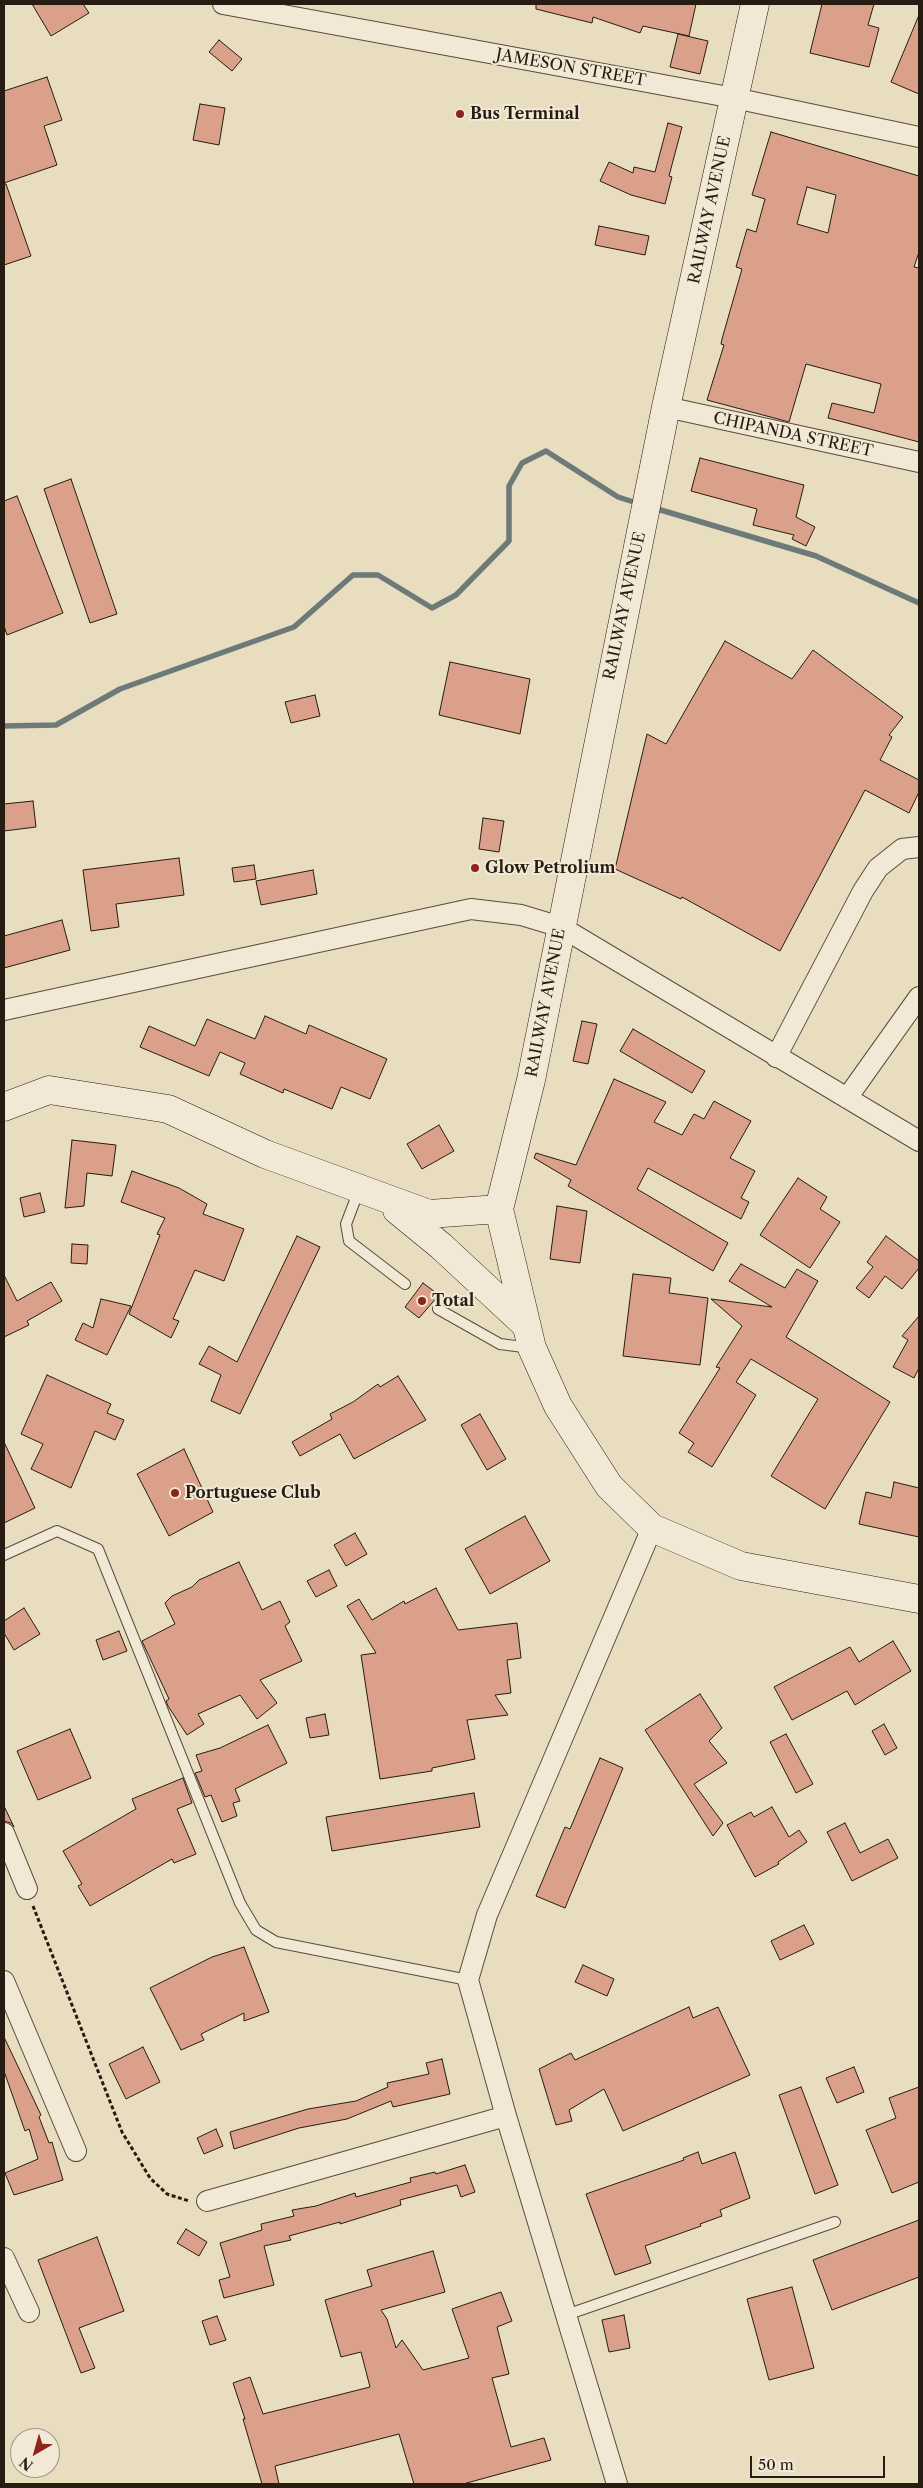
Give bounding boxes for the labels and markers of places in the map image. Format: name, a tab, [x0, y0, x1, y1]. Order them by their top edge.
place label: Bus Terminal	[470, 104, 580, 124]
marker: Bus Terminal	[454, 108, 466, 120]
place label: Glow Petrolium	[485, 858, 615, 878]
marker: Glow Petrolium	[469, 862, 481, 874]
place label: Total	[432, 1291, 474, 1311]
marker: Total	[416, 1295, 428, 1307]
place label: Portuguese Club	[185, 1483, 321, 1503]
marker: Portuguese Club	[169, 1487, 181, 1499]

